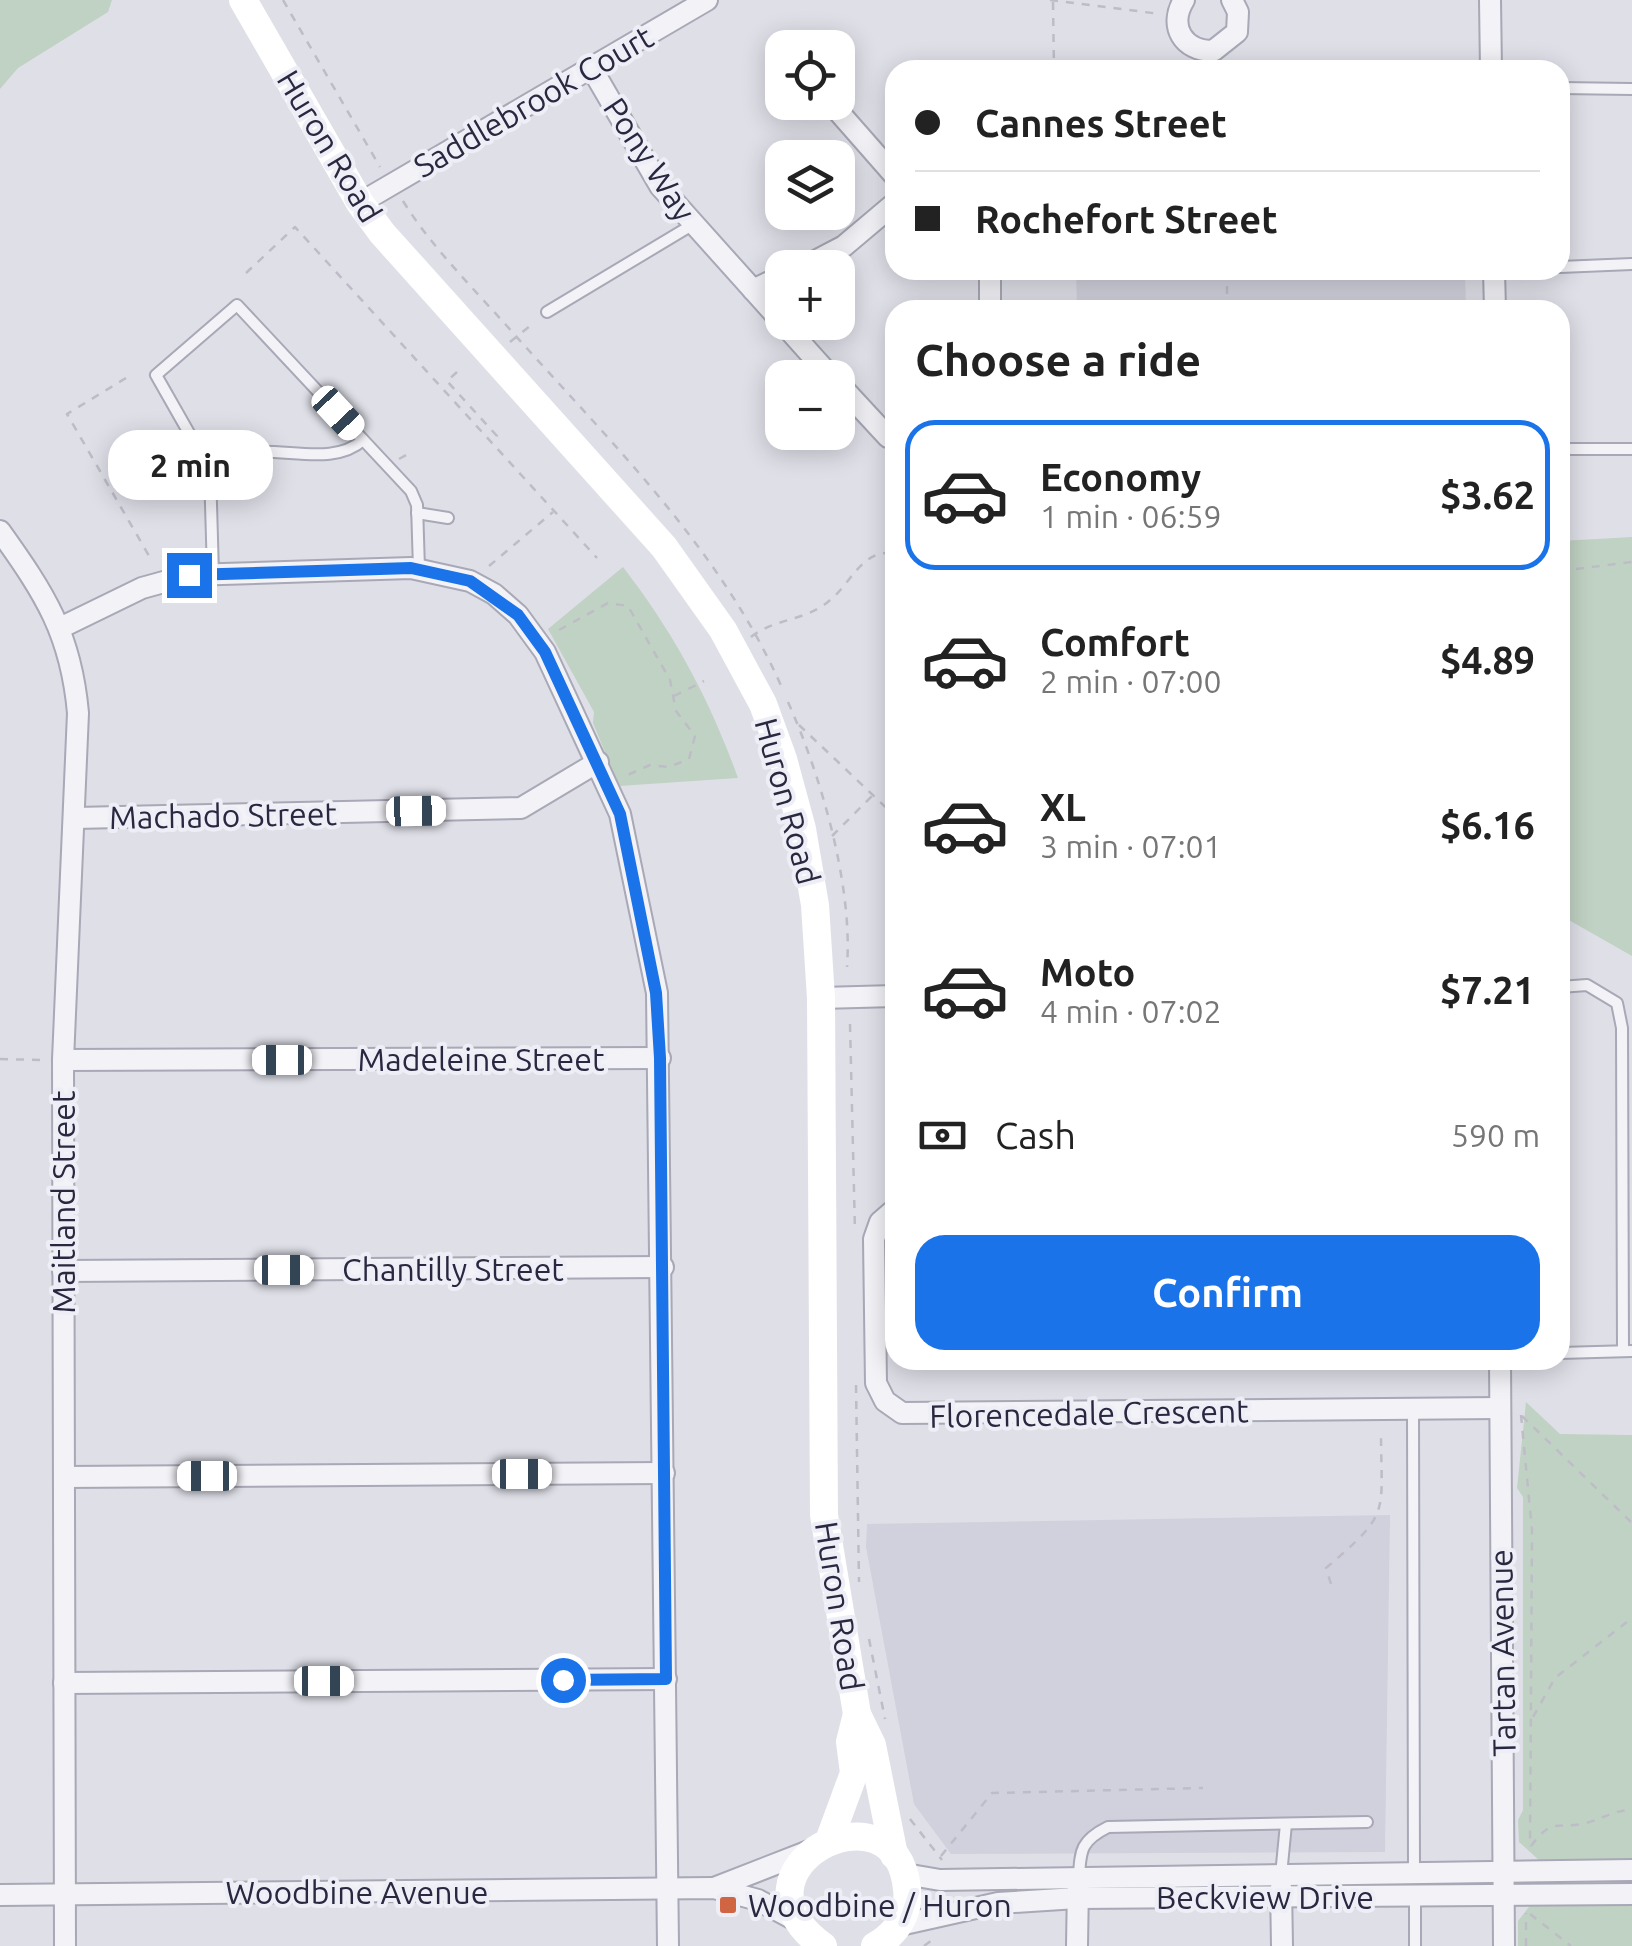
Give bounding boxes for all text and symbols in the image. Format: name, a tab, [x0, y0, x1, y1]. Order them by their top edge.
street label: Saddlebrook Court	[407, 18, 659, 184]
map controls	[765, 30, 855, 450]
button: locate	[765, 30, 855, 120]
street label: Huron Road	[271, 64, 389, 228]
street label: Pony Way	[597, 91, 703, 227]
text: Cannes Street	[975, 102, 1227, 144]
button: layers	[765, 140, 855, 230]
text: Rochefort Street	[975, 198, 1278, 240]
button: +	[765, 250, 855, 340]
text: Choose a ride	[915, 334, 1201, 385]
button: −	[765, 360, 855, 450]
car	[307, 381, 369, 445]
callout: 2 min	[106, 430, 272, 500]
text: 2 min	[150, 447, 231, 483]
icon: car	[920, 450, 1010, 540]
text: Economy	[1040, 456, 1201, 498]
text: $3.62	[1440, 474, 1535, 516]
text: 1 min · 06:59	[1040, 498, 1222, 534]
route end	[167, 553, 212, 598]
icon: car	[920, 615, 1010, 705]
text: Comfort	[1040, 621, 1190, 663]
text: $4.89	[1440, 639, 1535, 681]
text: 2 min · 07:00	[1040, 663, 1222, 699]
street label: Huron Road	[749, 714, 827, 888]
icon: car	[920, 780, 1010, 870]
text: XL	[1040, 786, 1086, 828]
street label: Machado Street	[109, 795, 338, 835]
car	[386, 795, 446, 827]
text: $6.16	[1440, 804, 1535, 846]
text: 3 min · 07:01	[1040, 828, 1222, 864]
icon: car	[920, 945, 1010, 1035]
text: Moto	[1040, 951, 1135, 993]
text: $7.21	[1440, 969, 1535, 1011]
text: 4 min · 07:02	[1040, 993, 1222, 1029]
street label: Madeleine Street	[357, 1041, 605, 1077]
car	[252, 1045, 312, 1075]
street label: Maitland Street	[45, 1090, 81, 1314]
icon: cash	[915, 1108, 970, 1163]
text: Cash	[995, 1114, 1076, 1156]
text: 590 m	[1451, 1117, 1540, 1153]
button: Confirm	[915, 1235, 1540, 1350]
street label: Chantilly Street	[342, 1251, 564, 1287]
car	[254, 1255, 314, 1285]
street label: Florencedale Crescent	[929, 1392, 1249, 1434]
car	[492, 1459, 552, 1489]
car	[177, 1461, 237, 1491]
street label: Huron Road	[809, 1519, 871, 1693]
street label: Tartan Avenue	[1482, 1549, 1522, 1757]
route start	[541, 1658, 586, 1703]
car	[294, 1666, 354, 1696]
street label: Woodbine Avenue	[226, 1874, 488, 1910]
street label: Beckview Drive	[1156, 1879, 1374, 1915]
place label: Woodbine / Huron	[748, 1887, 1012, 1923]
marker: Woodbine / Huron	[717, 1894, 739, 1916]

